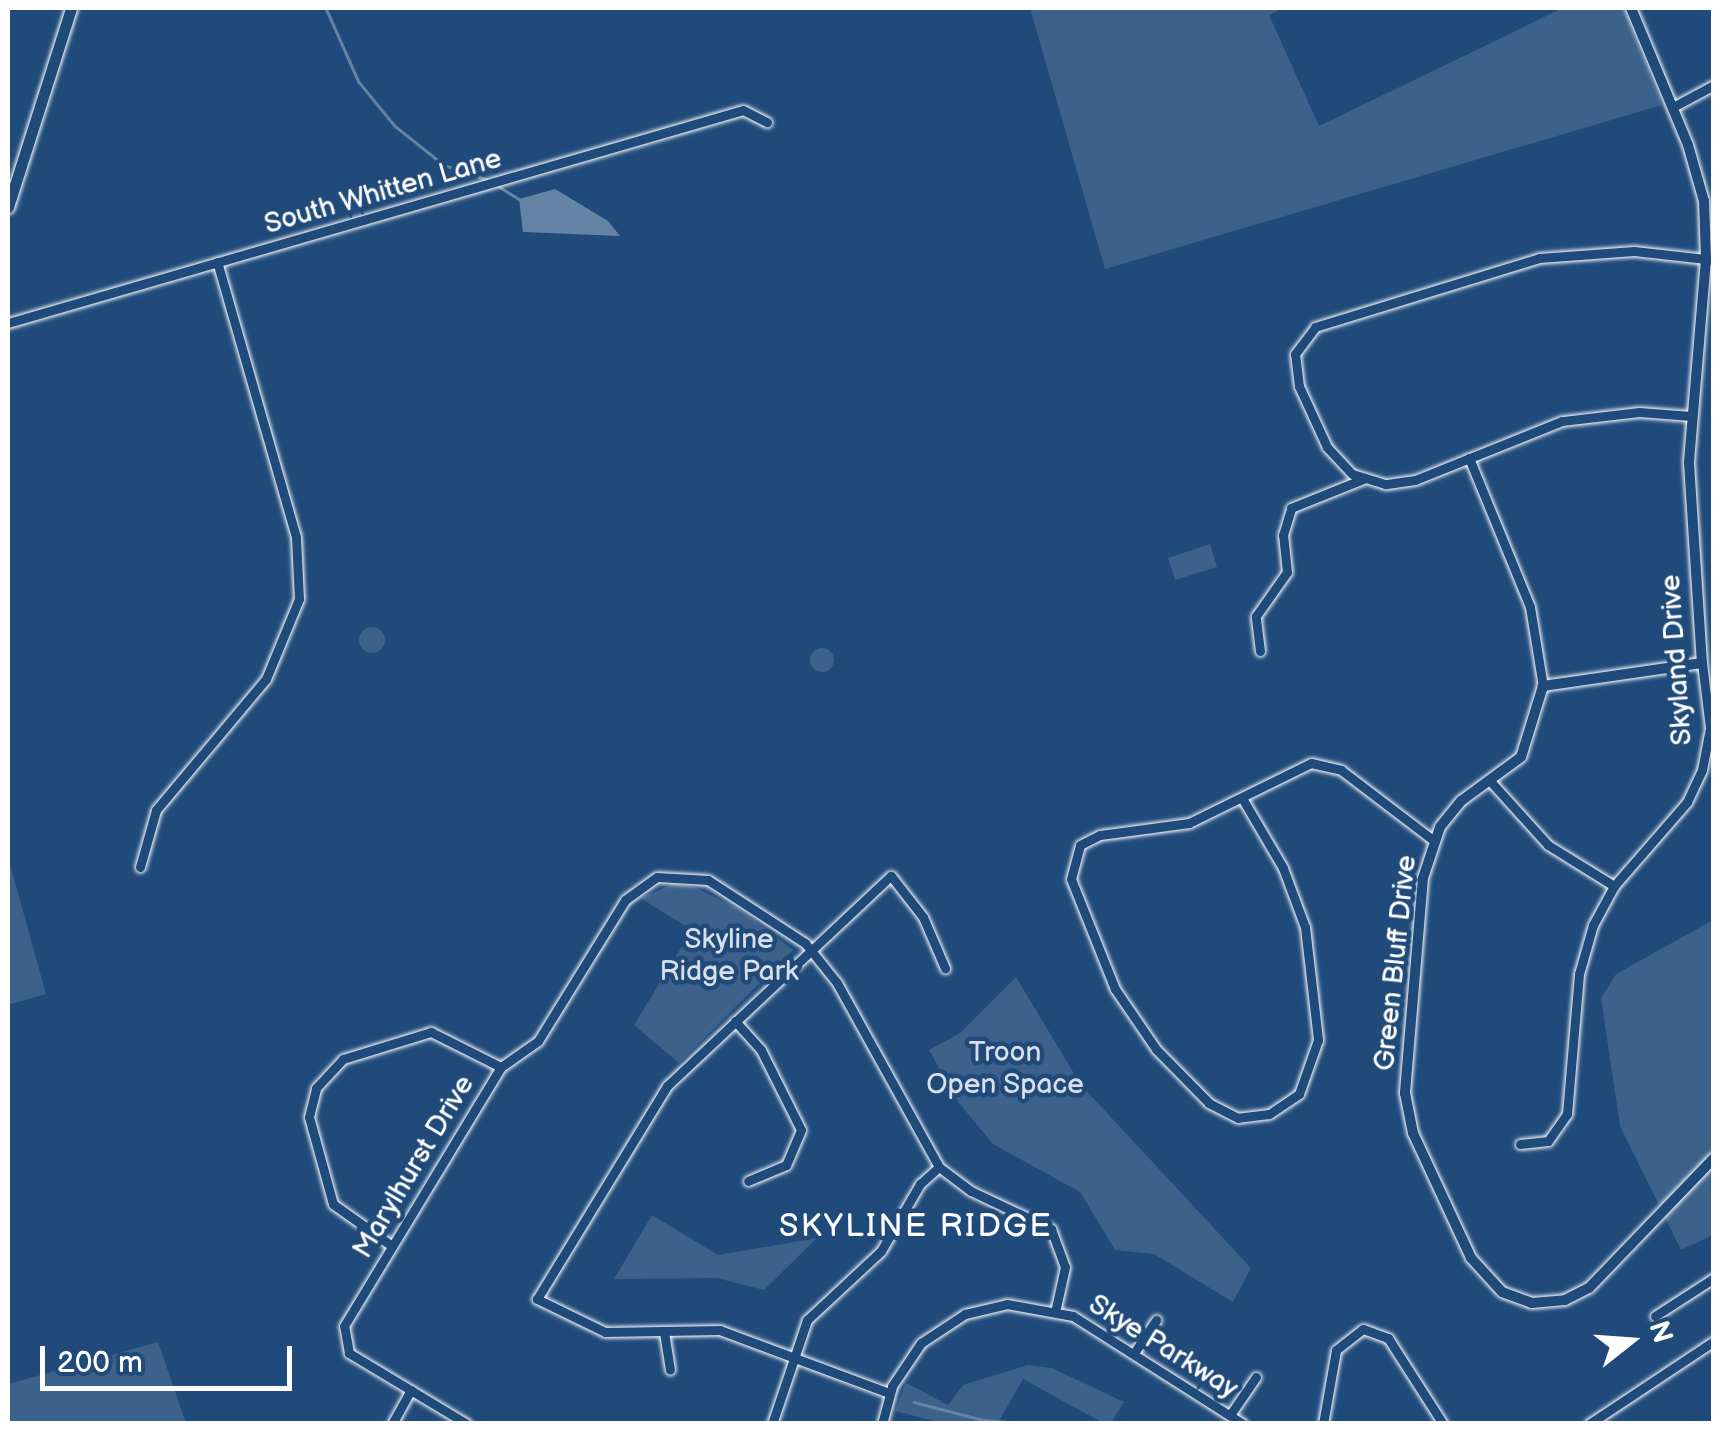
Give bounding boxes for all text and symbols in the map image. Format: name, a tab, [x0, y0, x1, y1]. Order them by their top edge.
street label: South Whitten Lane	[260, 142, 506, 242]
street label: Skyland Drive	[1654, 574, 1700, 746]
street label: Green Bluff Drive	[1368, 853, 1424, 1073]
park label: Skyline Ridge Park	[659, 923, 799, 989]
park label: Troon Open Space	[926, 1036, 1084, 1102]
street label: Marylhurst Drive	[346, 1069, 482, 1265]
district label: SKYLINE RIDGE	[779, 1208, 1053, 1246]
street label: Skye Parkway	[1082, 1288, 1244, 1406]
north arrow	[1581, 1291, 1681, 1391]
text: N	[1641, 1317, 1679, 1347]
scale bar	[45, 1326, 298, 1388]
text: 200 m	[57, 1345, 143, 1381]

